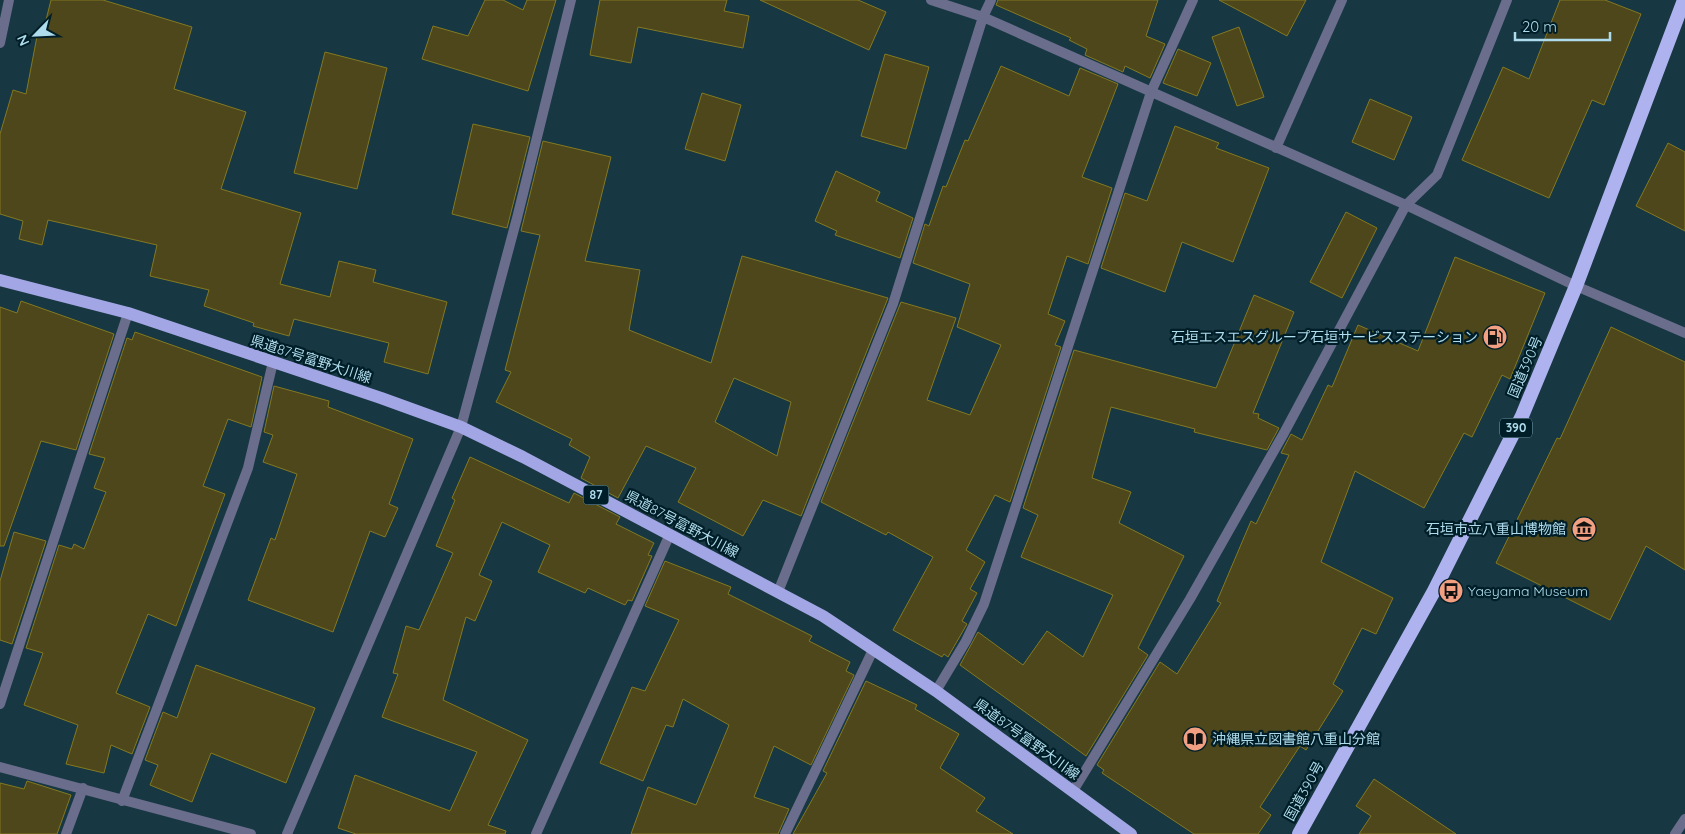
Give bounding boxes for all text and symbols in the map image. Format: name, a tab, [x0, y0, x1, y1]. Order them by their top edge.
north arrow	[10, 10, 60, 60]
scale bar	[1515, 10, 1610, 42]
text: 20 m	[1522, 17, 1557, 36]
text: N	[13, 32, 33, 49]
fuel station icon: 石垣エスエスグループ石垣サービスステーション	[1482, 324, 1508, 350]
place label: 石垣エスエスグループ石垣サービスステーション	[1171, 328, 1478, 346]
street label: 県道87号富野大川線	[248, 331, 374, 387]
street label: 国道390号	[1504, 333, 1546, 401]
road number: 390	[1500, 418, 1532, 438]
road number: 87	[584, 486, 608, 504]
street label: 県道87号富野大川線	[622, 486, 742, 562]
museum icon: 石垣市立八重山博物館	[1571, 516, 1597, 542]
place label: 石垣市立八重山博物館	[1426, 520, 1566, 538]
bus stop icon: Yaeyama Museum	[1438, 578, 1464, 604]
place label: Yaeyama Museum	[1468, 582, 1588, 600]
street label: 県道87号富野大川線	[971, 695, 1083, 783]
library icon: 沖縄県立図書館八重山分館	[1182, 726, 1208, 752]
place label: 沖縄県立図書館八重山分館	[1212, 730, 1380, 748]
street label: 国道390号	[1280, 758, 1328, 824]

